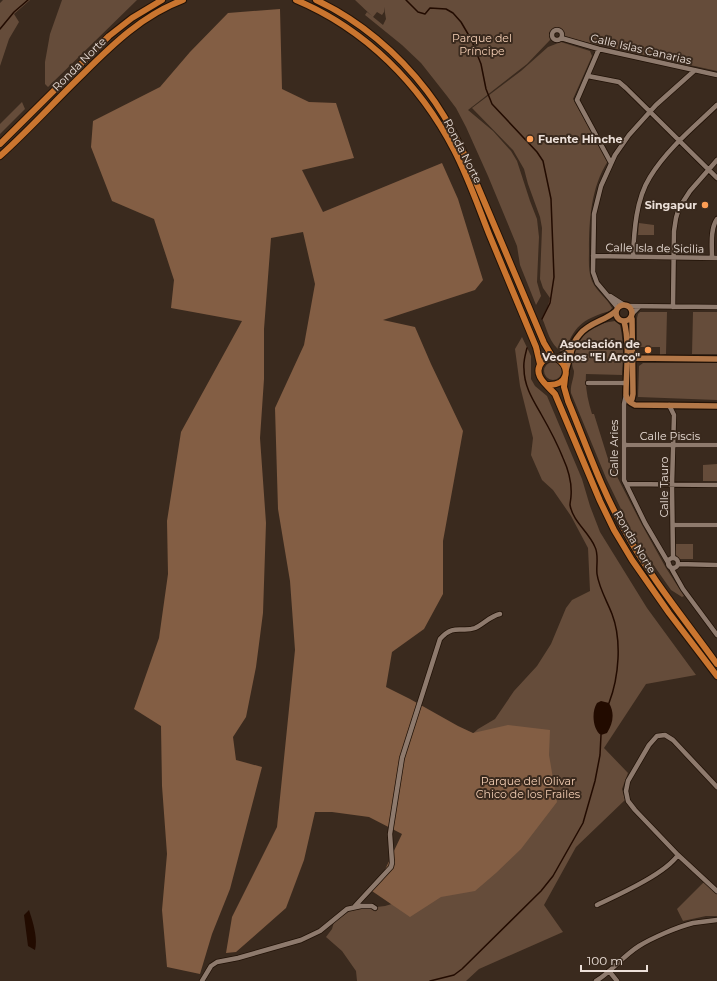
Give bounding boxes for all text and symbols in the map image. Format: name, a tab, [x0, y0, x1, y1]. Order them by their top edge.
park label: Parque del Príncipe	[452, 31, 512, 58]
street label: Calle Islas Canarias	[589, 31, 694, 68]
street label: Ronda Norte	[49, 34, 109, 94]
street label: Ronda Norte	[441, 116, 485, 186]
place label: Fuente Hinche	[538, 132, 623, 146]
marker: Fuente Hinche	[525, 134, 535, 144]
place label: Singapur	[645, 198, 697, 212]
marker: Singapur	[700, 200, 710, 210]
street label: Calle Isla de Sicilia	[605, 240, 705, 256]
place label: Asociación de Vecinos "El Arco"	[541, 337, 640, 364]
marker: Asociación de Vecinos "El Arco"	[643, 345, 653, 355]
street label: Calle Aries	[607, 419, 621, 476]
street label: Calle Piscis	[640, 429, 701, 443]
street label: Calle Tauro	[657, 457, 671, 517]
street label: Ronda Norte	[611, 508, 659, 576]
park label: Parque del Olivar Chico de los Frailes	[476, 774, 581, 801]
scale bar	[581, 947, 647, 973]
text: 100 m	[587, 953, 623, 968]

